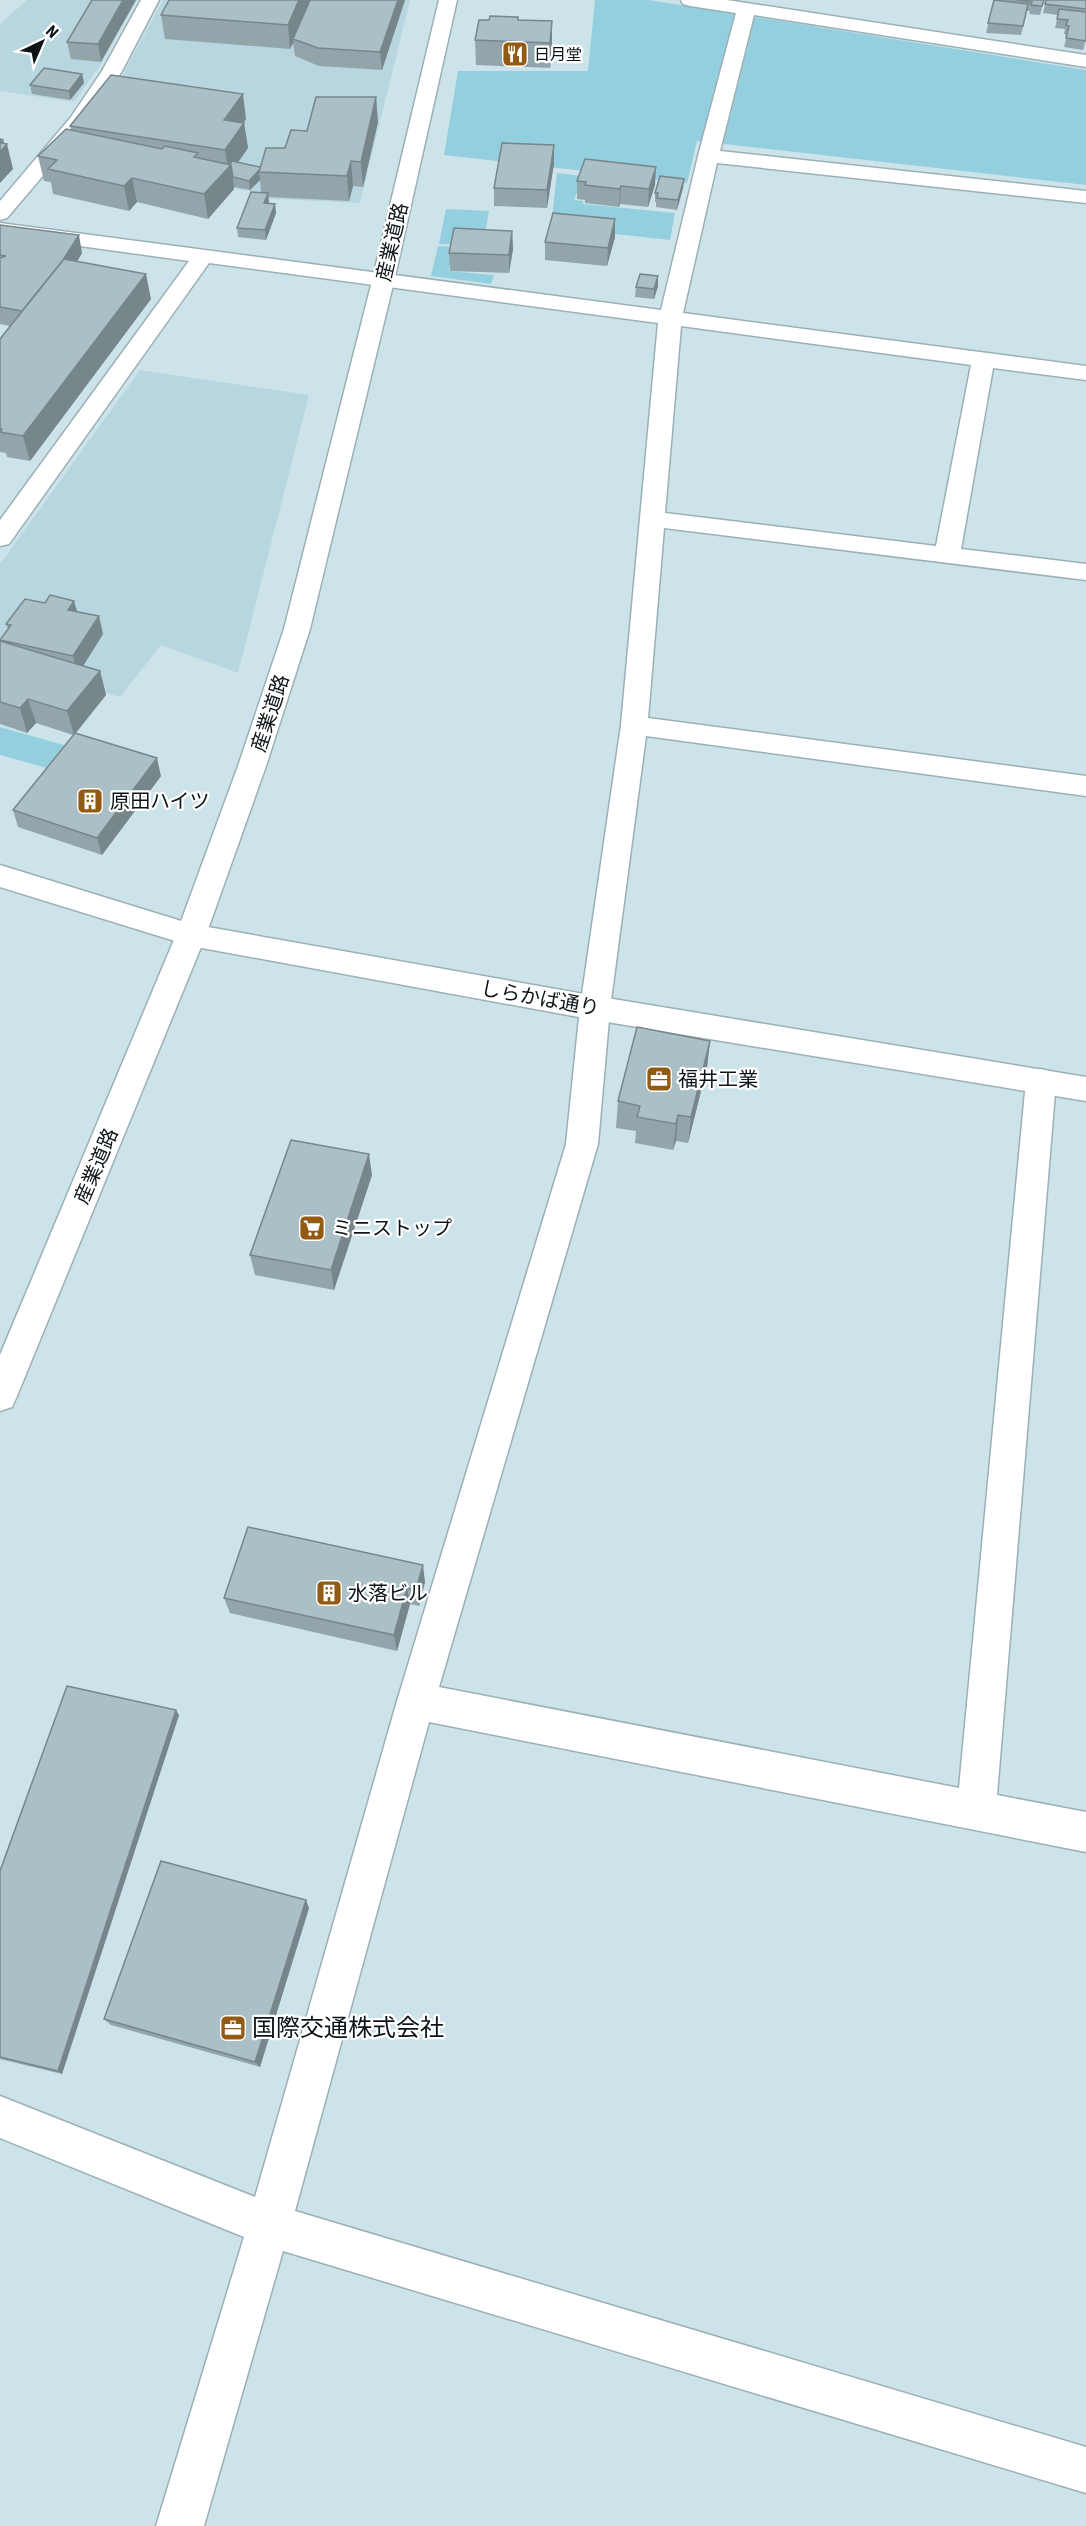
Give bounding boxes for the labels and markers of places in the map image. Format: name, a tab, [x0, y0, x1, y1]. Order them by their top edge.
restaurant icon: 日月堂	[500, 39, 530, 69]
place label: 日月堂	[534, 45, 582, 64]
building icon: 原田ハイツ	[75, 786, 105, 816]
place label: 原田ハイツ	[110, 789, 210, 813]
office icon: 福井工業	[644, 1064, 674, 1094]
place label: 福井工業	[678, 1067, 758, 1091]
supermarket icon: ミニストップ	[297, 1213, 327, 1243]
place label: ミニストップ	[332, 1216, 452, 1240]
building icon: 水落ビル	[314, 1578, 344, 1608]
place label: 水落ビル	[348, 1581, 428, 1605]
office icon: 国際交通株式会社	[218, 2013, 248, 2043]
place label: 国際交通株式会社	[252, 2014, 444, 2042]

